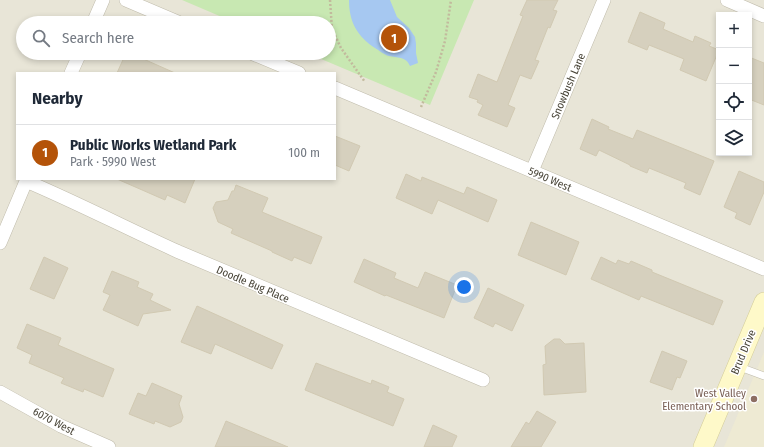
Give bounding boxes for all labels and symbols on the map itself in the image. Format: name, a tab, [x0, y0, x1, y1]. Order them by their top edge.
pin: 1	[381, 23, 407, 53]
street label: Snowbush Lane	[549, 51, 588, 121]
street label: 5990 West	[526, 165, 574, 195]
street label: Doodle Bug Place	[214, 263, 291, 306]
your location	[454, 277, 474, 297]
street label: Brud Drive	[728, 328, 759, 377]
place label: West Valley Elementary School	[662, 387, 746, 413]
marker: West Valley Elementary School	[749, 394, 759, 404]
street label: 6070 West	[31, 405, 77, 438]

